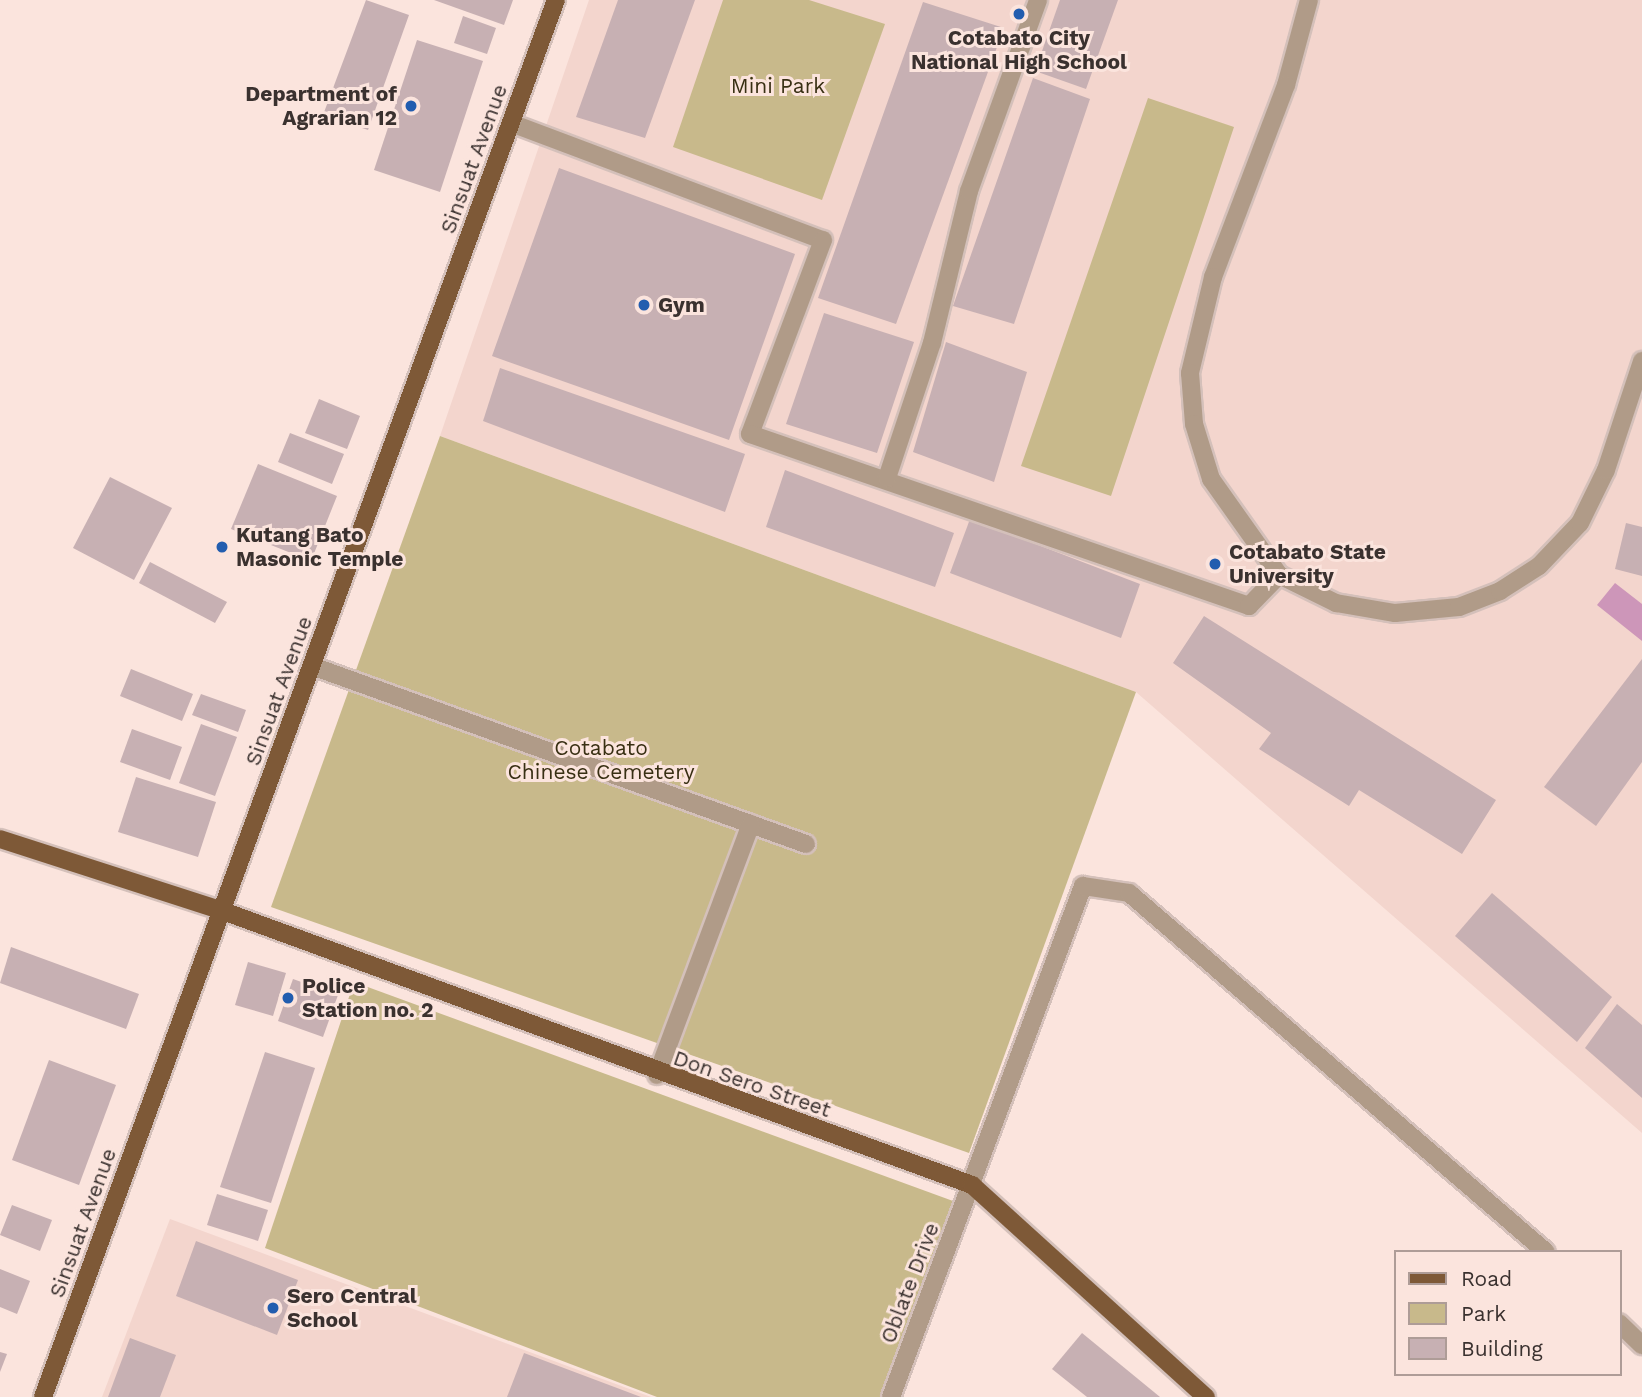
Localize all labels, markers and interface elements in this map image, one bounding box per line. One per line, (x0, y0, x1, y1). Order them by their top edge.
marker: Cotabato City National High School (1011, 6, 1027, 22)
place label: Cotabato City National High School (911, 25, 1127, 75)
park label: Mini Park (731, 73, 825, 99)
place label: Department of Agrarian 12 (245, 81, 397, 131)
street label: Sinsuat Avenue (435, 81, 513, 237)
marker: Department of Agrarian 12 (403, 98, 419, 114)
place label: Gym (658, 292, 705, 318)
marker: Gym (636, 297, 652, 313)
place label: Kutang Bato Masonic Temple (236, 522, 404, 572)
marker: Kutang Bato Masonic Temple (214, 539, 230, 555)
place label: Cotabato State University (1229, 539, 1386, 589)
marker: Cotabato State University (1207, 556, 1223, 572)
street label: Sinsuat Avenue (240, 613, 318, 769)
park label: Cotabato Chinese Cemetery (507, 735, 695, 785)
place label: Police Station no. 2 (302, 973, 433, 1023)
marker: Police Station no. 2 (280, 990, 296, 1006)
street label: Don Sero Street (670, 1045, 834, 1123)
street label: Sinsuat Avenue (44, 1145, 122, 1301)
street label: Oblate Drive (875, 1219, 945, 1347)
legend (1394, 1250, 1621, 1376)
text: Road (1461, 1266, 1512, 1291)
place label: Sero Central School (287, 1283, 417, 1333)
marker: Sero Central School (265, 1300, 281, 1316)
text: Park (1461, 1301, 1506, 1326)
text: Building (1461, 1336, 1543, 1361)

